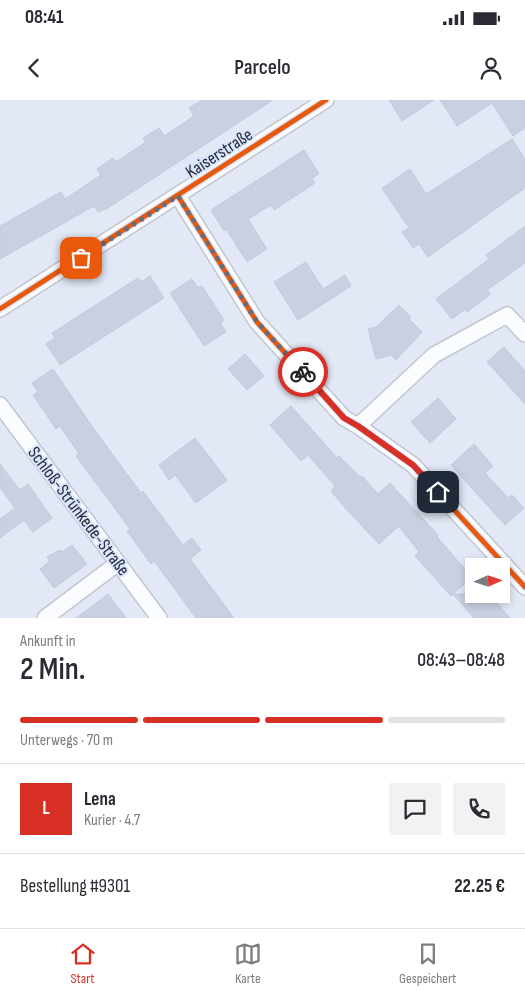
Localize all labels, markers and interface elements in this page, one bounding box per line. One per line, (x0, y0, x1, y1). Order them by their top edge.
text: 08:41 (25, 6, 64, 29)
icon: back (20, 54, 48, 82)
text: Parcelo (234, 54, 291, 81)
icon: person (477, 54, 505, 82)
street label: Kaiserstraße (182, 124, 257, 183)
pin (60, 237, 102, 279)
icon: bag (67, 244, 95, 272)
courier (278, 347, 328, 397)
icon: bike (289, 358, 317, 386)
street label: Schloß-Strünkede-Straße (23, 443, 134, 580)
pin (417, 471, 459, 513)
icon: home (424, 478, 452, 506)
north arrow (465, 558, 510, 602)
map controls (465, 558, 510, 603)
text: Ankunft in (20, 632, 76, 651)
text: 08:43–08:48 (417, 649, 505, 672)
text: 2 Min. (20, 650, 85, 689)
text: Unterwegs · 70 m (20, 731, 113, 750)
button: chat (389, 783, 441, 835)
button: phone (453, 783, 505, 835)
text: Lena (84, 788, 116, 811)
text: L (42, 797, 50, 820)
text: Kurier · 4.7 (84, 811, 140, 830)
text: Bestellung #9301 (20, 875, 130, 898)
text: 22.25 € (454, 875, 505, 898)
tab: Start (69, 940, 97, 987)
tab: Karte (234, 940, 262, 987)
tab: Gespeichert (399, 940, 456, 987)

